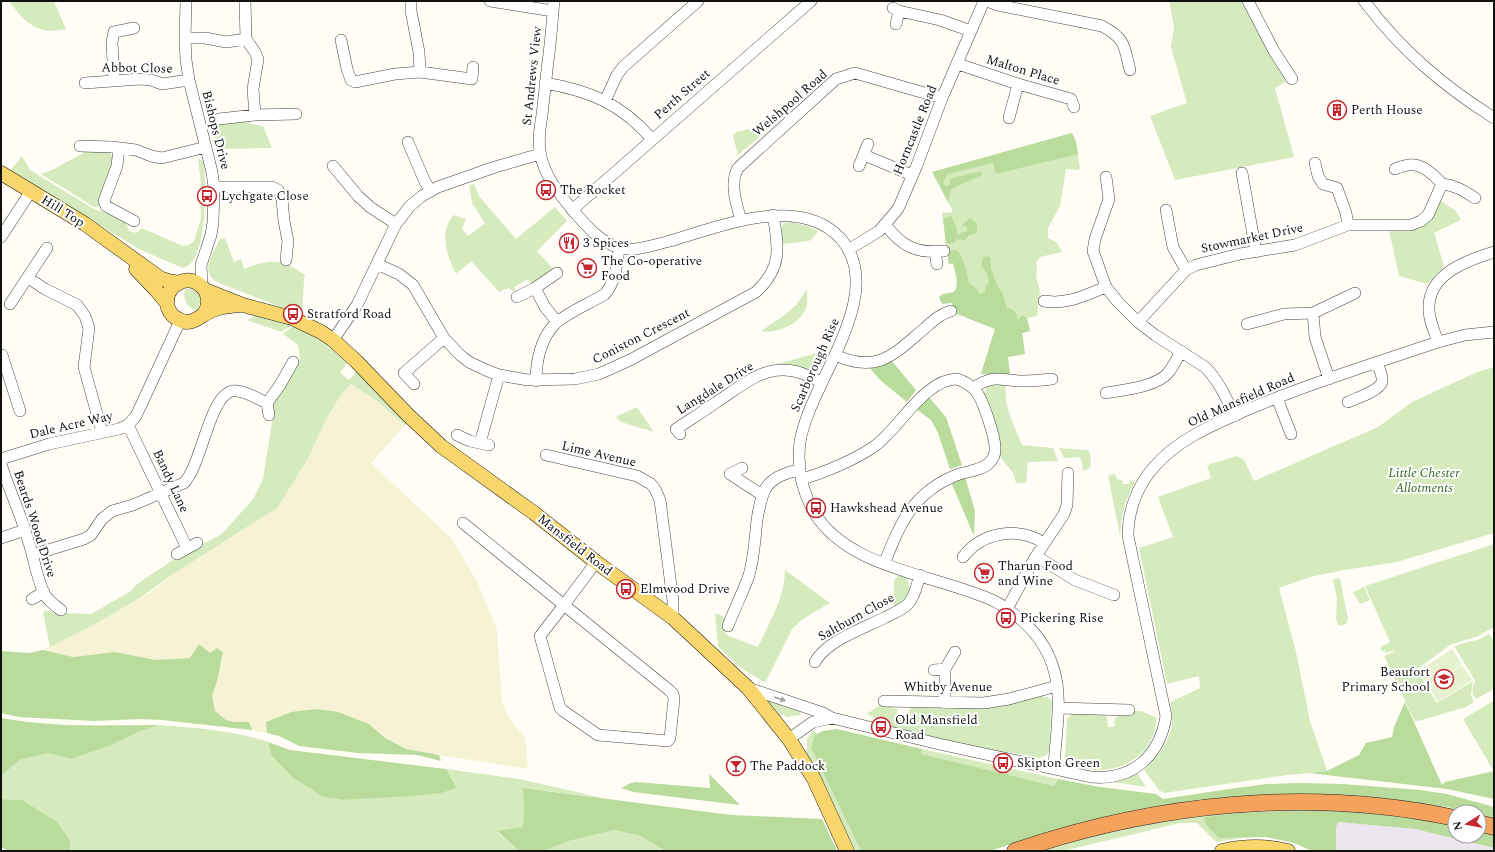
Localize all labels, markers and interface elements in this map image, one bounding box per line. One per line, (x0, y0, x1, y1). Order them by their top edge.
street label: St Andrews View (517, 24, 547, 126)
street label: Malton Place (984, 49, 1062, 91)
street label: Abbot Close (101, 57, 173, 79)
street label: Perth Street (649, 64, 715, 124)
street label: Welshpool Road (748, 65, 832, 141)
street label: Horncastle Road (888, 82, 942, 178)
street label: Bishops Drive (197, 88, 235, 172)
building icon: Perth House (1326, 99, 1348, 121)
place label: Perth House (1351, 100, 1423, 120)
bus stop icon: The Rocket (535, 179, 557, 201)
place label: The Rocket (560, 180, 626, 200)
bus stop icon: Lychgate Close (196, 185, 218, 207)
place label: Lychgate Close (221, 186, 309, 206)
street label: Hill Top (37, 190, 89, 232)
street label: Stowmarket Drive (1199, 217, 1305, 259)
restaurant icon: 3 Spices (558, 232, 580, 254)
place label: 3 Spices (583, 233, 629, 253)
place label: The Co-operative Food (601, 251, 702, 286)
supermarket icon: The Co-operative Food (576, 257, 598, 279)
bus stop icon: Stratford Road (282, 303, 304, 325)
street label: Coniston Crescent (589, 303, 694, 369)
place label: Stratford Road (307, 304, 391, 324)
street label: Scarborough Rise (785, 315, 845, 415)
street label: Langdale Drive (672, 356, 758, 420)
street label: Old Mansfield Road (1184, 367, 1298, 433)
street label: Dale Acre Way (27, 406, 115, 444)
street label: Lime Avenue (560, 436, 638, 472)
street label: Bandy Lane (148, 446, 194, 516)
park label: Little Chester Allotments (1388, 463, 1460, 498)
street label: Beards Wood Drive (8, 468, 62, 580)
bus stop icon: Hawkshead Avenue (805, 497, 827, 519)
place label: Hawkshead Avenue (830, 498, 943, 518)
street label: Mansfield Road (533, 509, 617, 581)
place label: Tharun Food and Wine (998, 556, 1073, 591)
supermarket icon: Tharun Food and Wine (973, 562, 995, 584)
bus stop icon: Elmwood Drive (615, 578, 637, 600)
place label: Elmwood Drive (640, 579, 730, 599)
street label: Saltburn Close (814, 588, 898, 646)
bus stop icon: Pickering Rise (995, 607, 1017, 629)
place label: Pickering Rise (1020, 608, 1104, 628)
place label: Beaufort Primary School (1342, 662, 1430, 697)
school or university icon: Beaufort Primary School (1433, 668, 1455, 690)
street label: Whitby Avenue (904, 677, 992, 697)
one-way arrow (774, 696, 786, 702)
place label: Old Mansfield Road (895, 710, 978, 745)
bus stop icon: Old Mansfield Road (870, 716, 892, 738)
bus stop icon: Skipton Green (992, 752, 1014, 774)
place label: Skipton Green (1017, 753, 1101, 773)
bar icon: The Paddock (725, 755, 747, 777)
place label: The Paddock (750, 756, 825, 776)
north arrow (1447, 804, 1487, 844)
text: N (1448, 820, 1467, 832)

